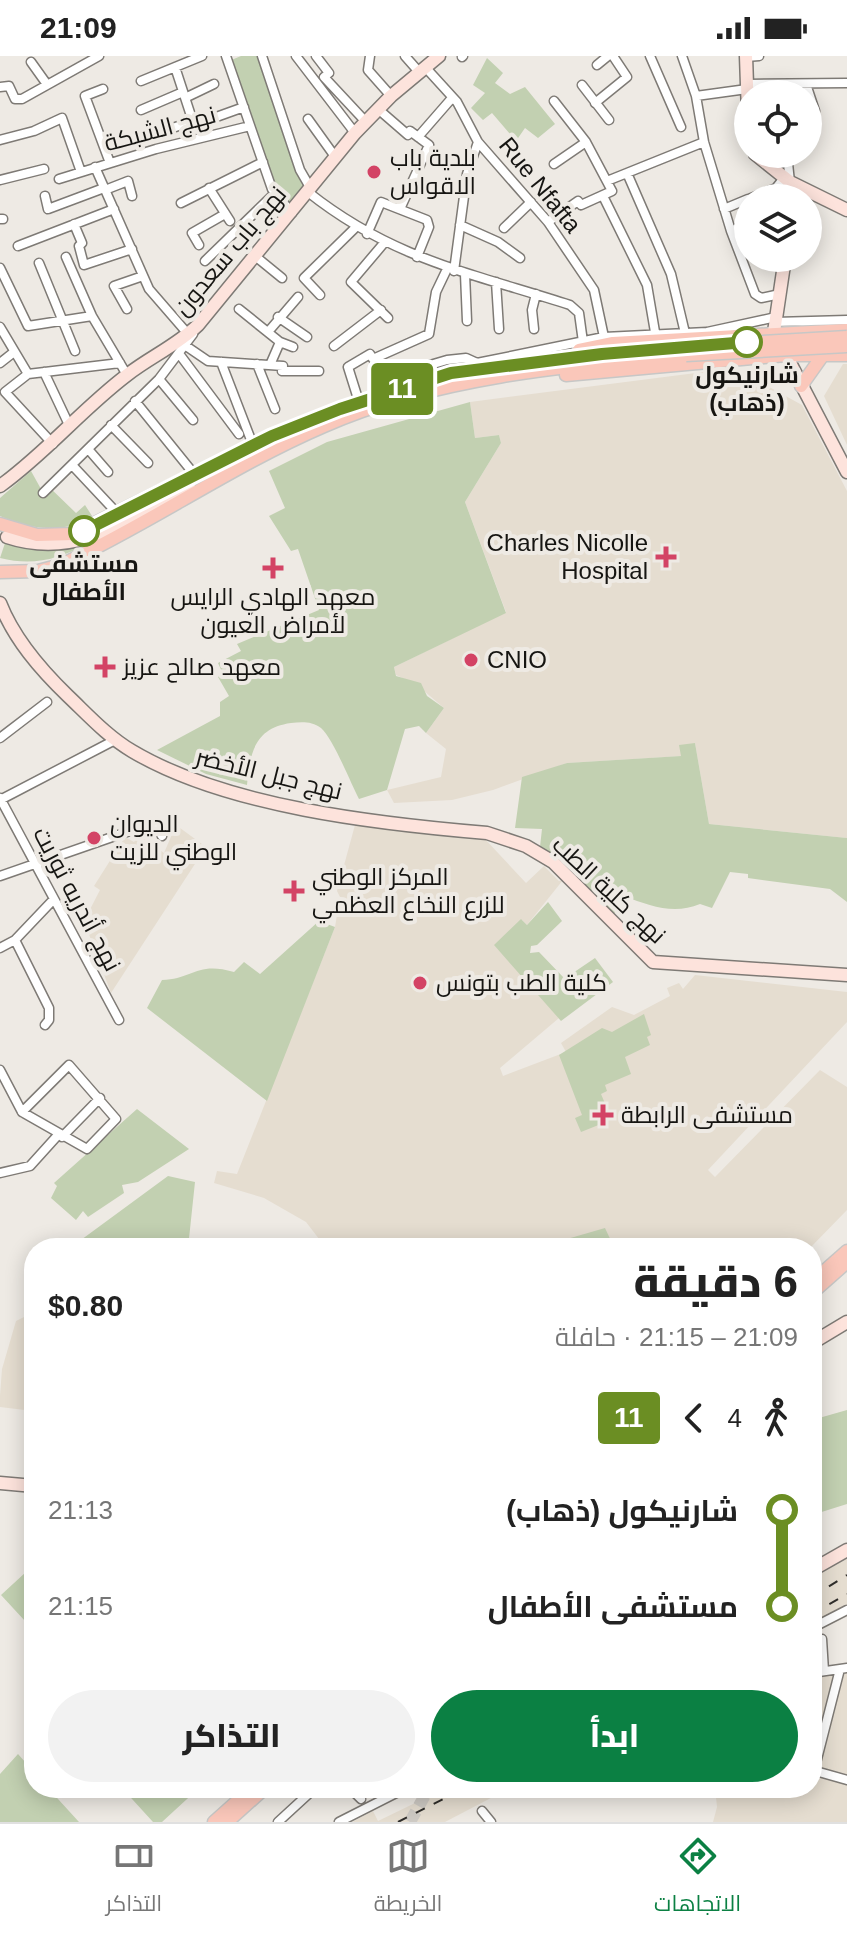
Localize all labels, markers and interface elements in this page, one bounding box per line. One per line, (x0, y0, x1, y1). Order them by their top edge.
text: 21:09 (40, 11, 117, 44)
map controls (734, 80, 822, 272)
button: locate (734, 80, 822, 168)
street label: نهج الشبكة (101, 101, 219, 159)
street label: Rue Nfafta (494, 132, 587, 238)
place label: بلدية باب الاقواس (390, 144, 476, 200)
marker: بلدية باب الاقواس (365, 163, 383, 181)
street label: نهج باب سعدون (168, 181, 294, 323)
button: layers (734, 184, 822, 272)
marker: شارنيكول (ذهاب) (732, 327, 762, 357)
place label: شارنيكول (ذهاب) (695, 361, 799, 416)
line badge: 11 (366, 363, 438, 415)
text: 11 (387, 373, 417, 404)
marker: مستشفى الأطفال (69, 516, 99, 546)
place label: Charles Nicolle Hospital (487, 529, 648, 584)
marker: Charles Nicolle Hospital (655, 546, 677, 568)
place label: مستشفى الأطفال (29, 550, 139, 606)
marker: معهد الهادي الرايس لأمراض العيون (262, 557, 284, 579)
place label: معهد الهادي الرايس لأمراض العيون (171, 583, 375, 639)
place label: CNIO (487, 646, 547, 673)
marker: CNIO (462, 651, 480, 669)
place label: معهد صالح عزيز (121, 653, 281, 683)
marker: معهد صالح عزيز (94, 656, 116, 678)
street label: نهج جبل الأخضر (190, 742, 345, 808)
place label: الديوان الوطني للزيت (110, 810, 237, 871)
street label: نهج أندريه ثوريت (25, 821, 129, 977)
marker: الديوان الوطني للزيت (85, 829, 103, 847)
street label: نهج كلية الطب (545, 830, 671, 951)
place label: المركز الوطني للزرع النخاع العظمي (312, 863, 505, 924)
marker: المركز الوطني للزرع النخاع العظمي (283, 880, 305, 902)
place label: كلية الطب بتونس (436, 969, 607, 997)
marker: كلية الطب بتونس (411, 974, 429, 992)
place label: مستشفى الرابطة (621, 1101, 793, 1129)
marker: مستشفى الرابطة (592, 1104, 614, 1126)
text: 6 دقيقة (634, 1257, 798, 1306)
text: $0.80 (48, 1289, 123, 1322)
text: 21:09 – 21:15 · حافلة (555, 1322, 798, 1352)
icon: back (672, 1396, 716, 1440)
icon: walk (754, 1396, 798, 1440)
text: 11 (614, 1402, 644, 1433)
text: 4 (728, 1403, 742, 1433)
text: شارنيكول (ذهاب) (506, 1494, 738, 1527)
text: 21:13 (48, 1495, 113, 1525)
text: مستشفى الأطفال (488, 1590, 738, 1623)
text: 21:15 (48, 1591, 113, 1621)
button: التذاكر (48, 1690, 415, 1782)
button: ابدأ (431, 1690, 798, 1782)
tab: التذاكر (106, 1834, 162, 1924)
tab: الخريطة (374, 1834, 443, 1924)
tab: الاتجاهات (654, 1834, 741, 1924)

